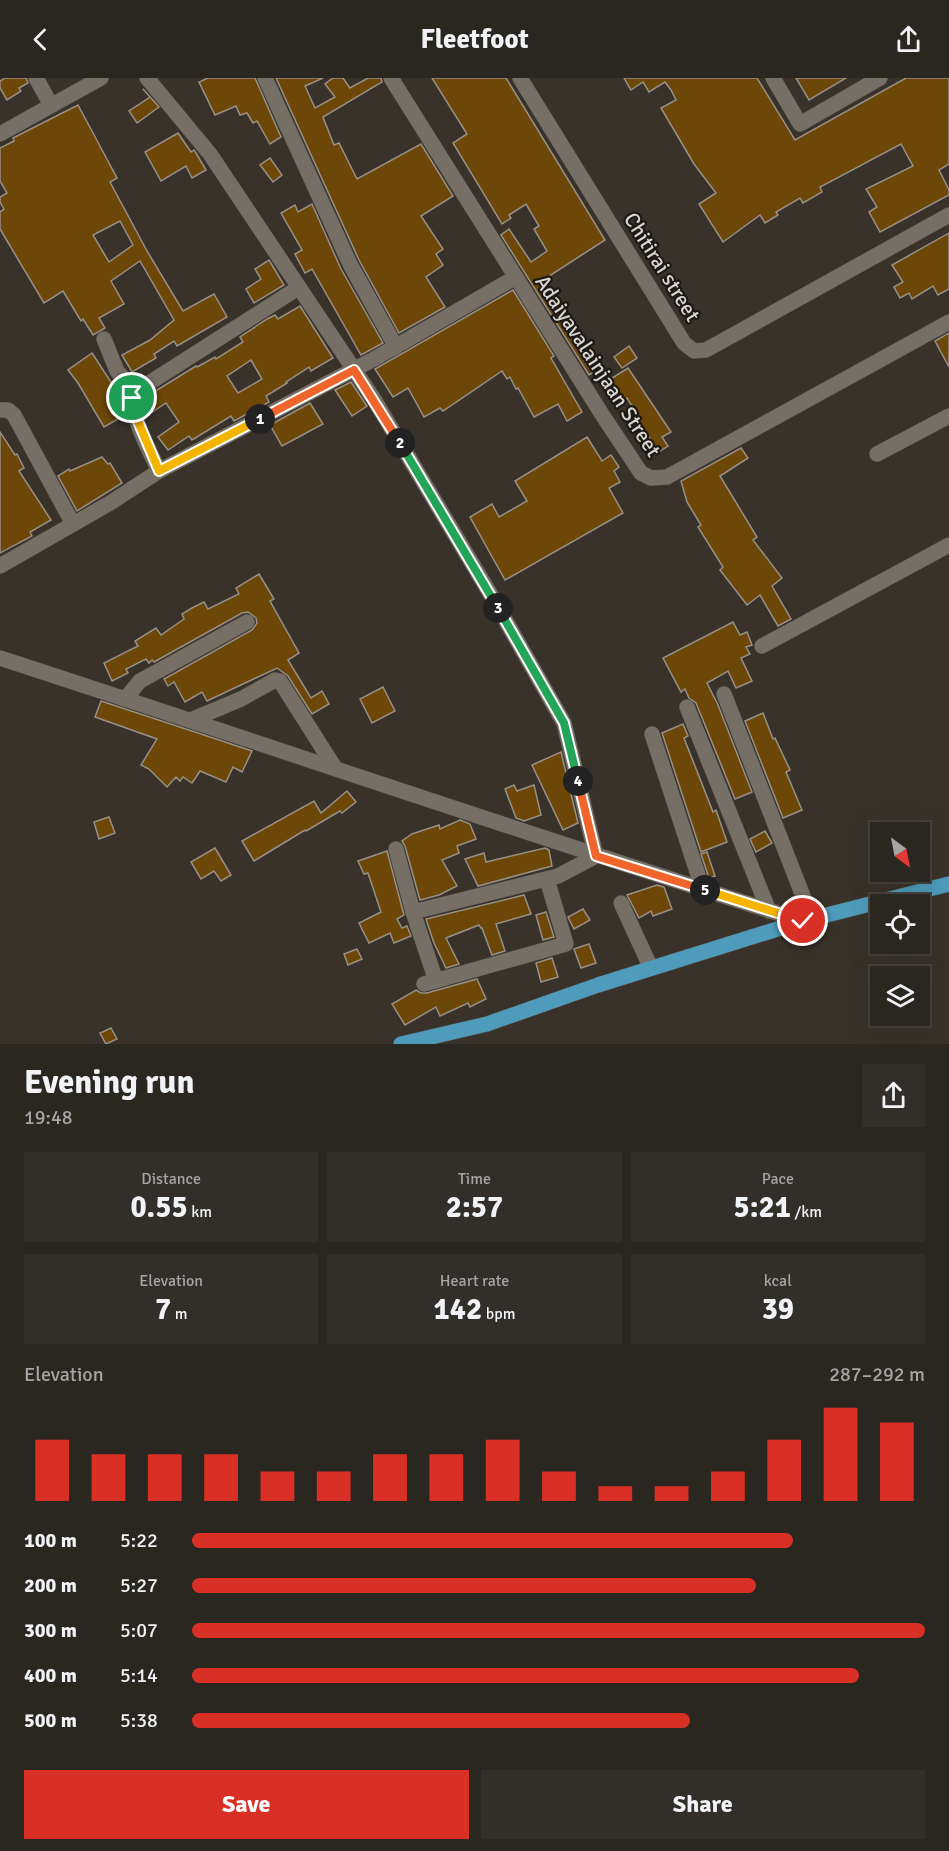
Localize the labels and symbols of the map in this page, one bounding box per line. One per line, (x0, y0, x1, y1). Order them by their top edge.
street label: Chitirai street (618, 208, 706, 326)
street label: Adaiyavalainjaan Street (529, 270, 667, 462)
pin (106, 372, 157, 423)
pin: 1 (245, 404, 275, 434)
pin: 2 (385, 428, 415, 458)
pin: 3 (483, 593, 513, 623)
pin: 4 (563, 766, 593, 796)
north arrow (870, 822, 930, 882)
pin: 5 (690, 875, 720, 905)
pin (777, 895, 828, 946)

